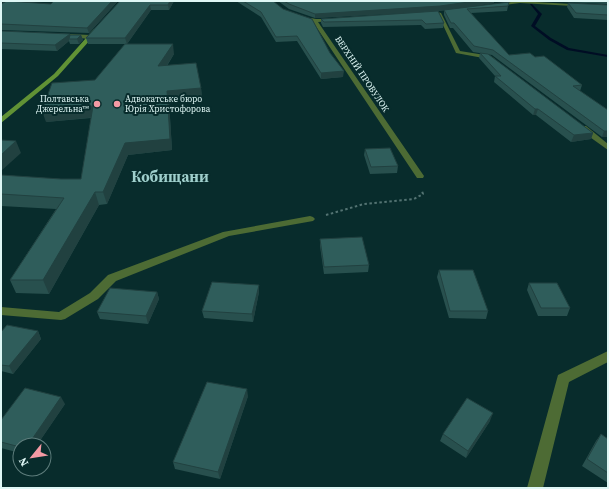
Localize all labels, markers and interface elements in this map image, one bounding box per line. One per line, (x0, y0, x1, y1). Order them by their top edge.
street label: ВЕРХНІЙ ПРОВУЛОК (332, 34, 392, 114)
place label: Полтавська Джерельна™ (36, 93, 89, 115)
place label: Адвокатське бюро Юрія Христофорова (125, 93, 211, 115)
marker: Полтавська Джерельна™ (92, 99, 102, 109)
marker: Адвокатське бюро Юрія Христофорова (112, 99, 122, 109)
district label: Кобищани (131, 166, 209, 187)
north arrow (12, 437, 52, 477)
text: N (15, 455, 32, 469)

